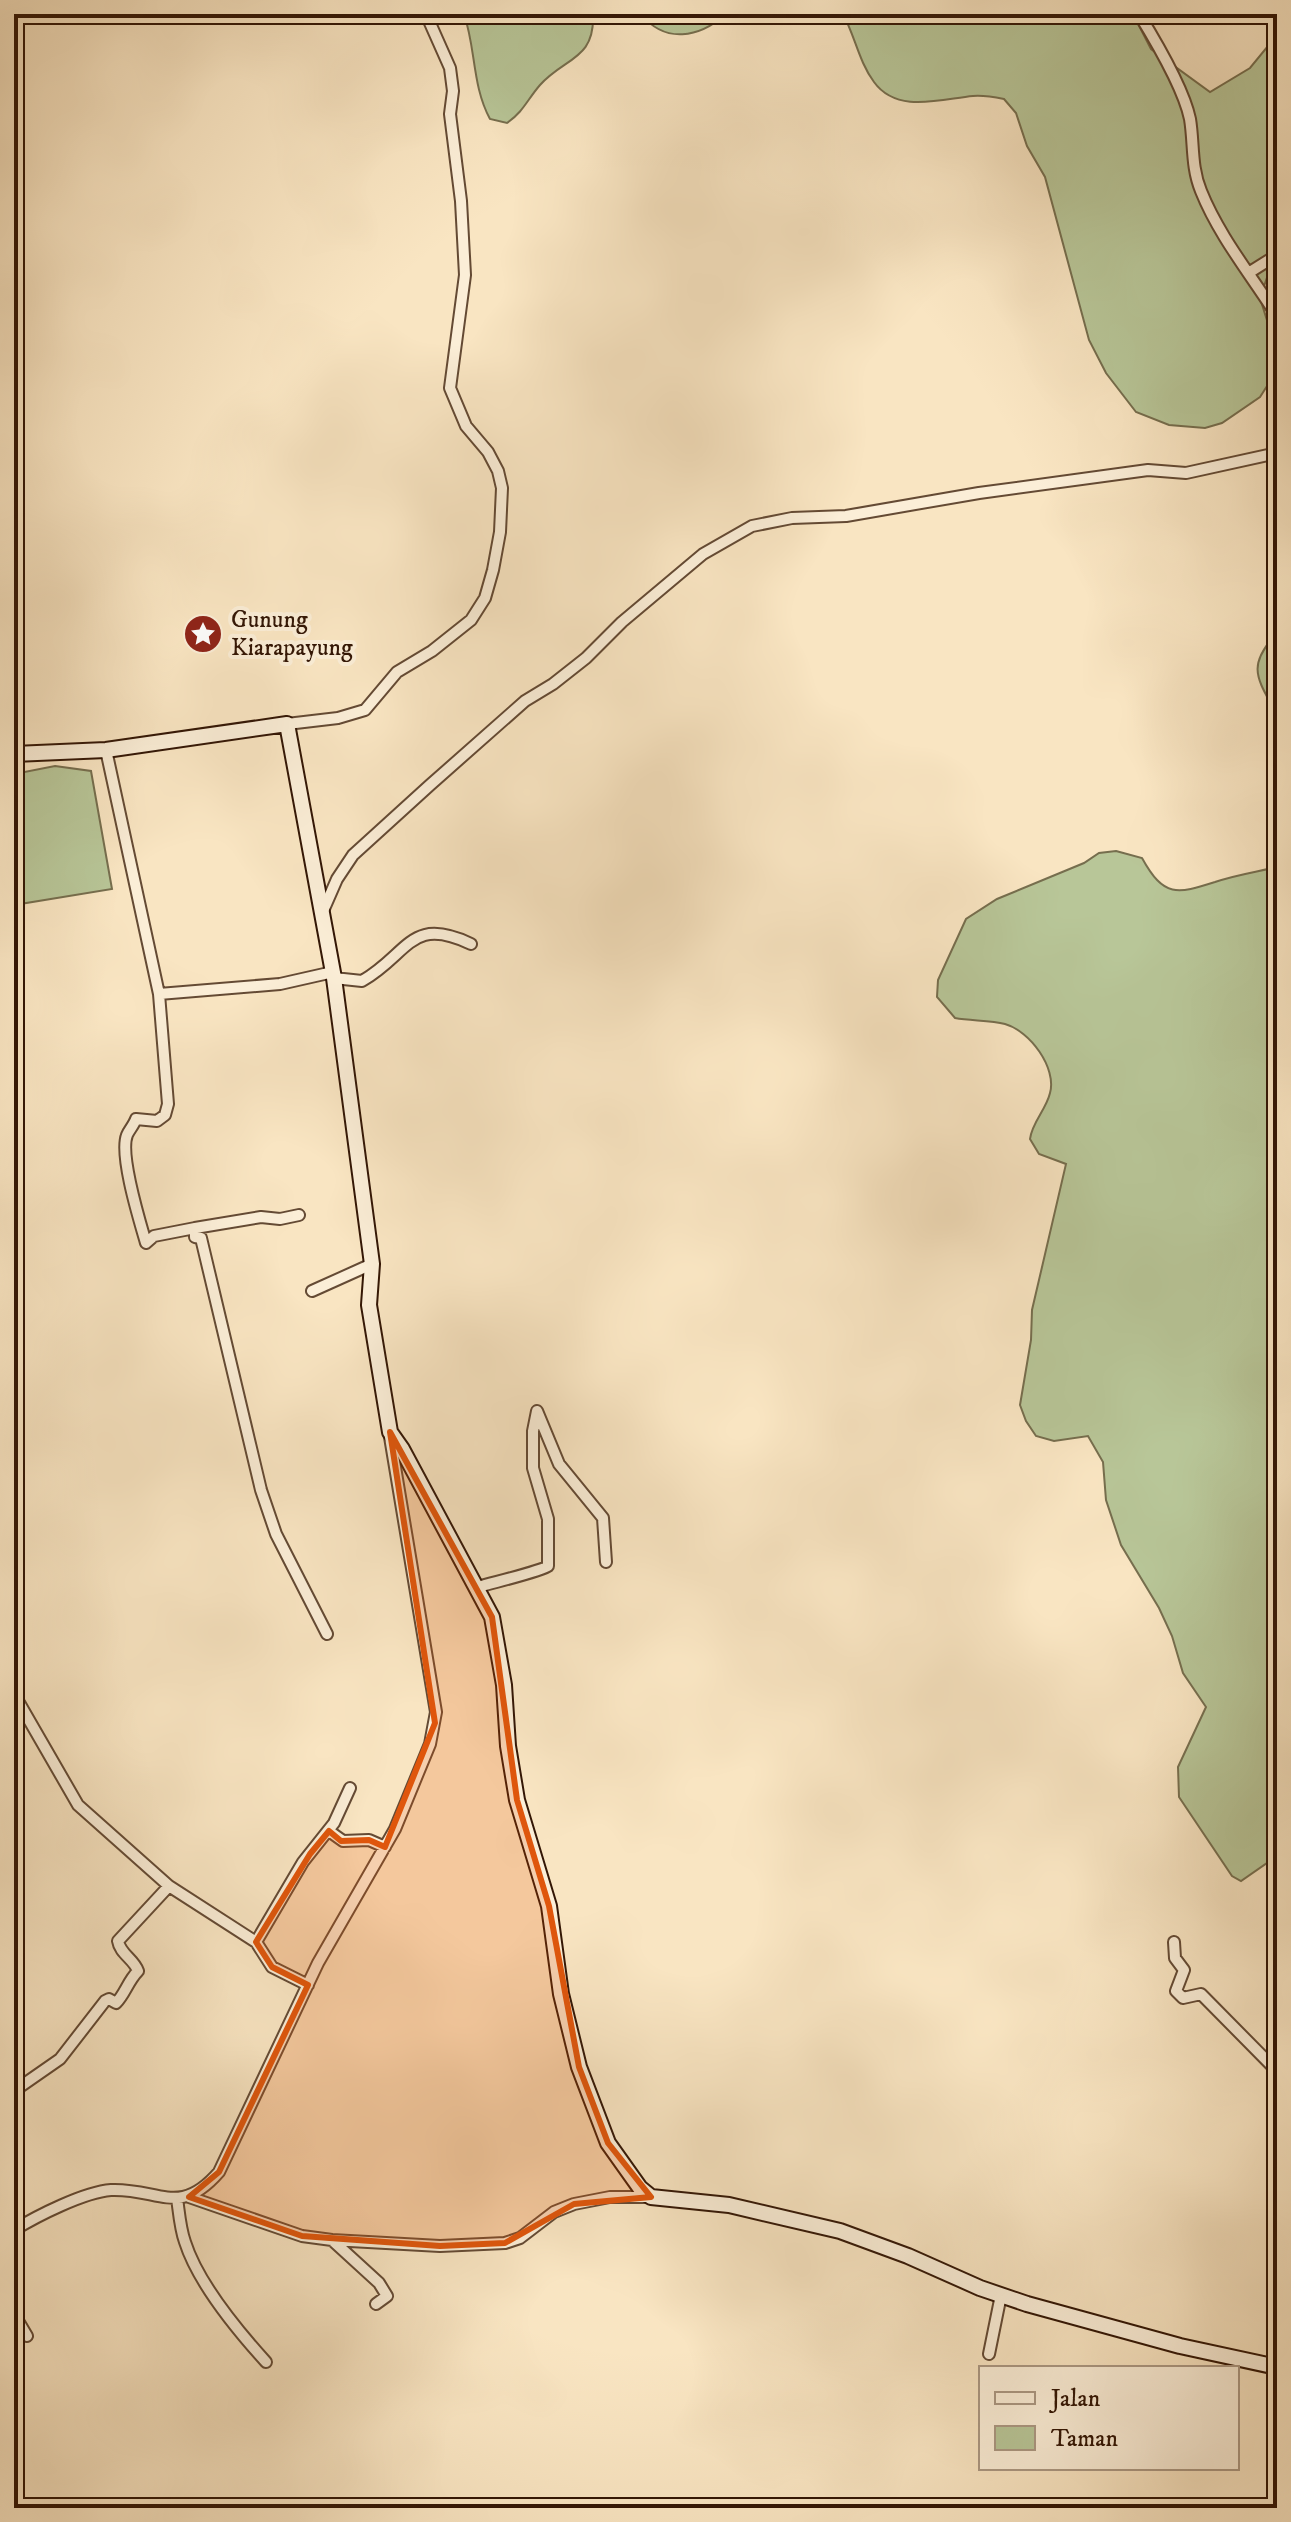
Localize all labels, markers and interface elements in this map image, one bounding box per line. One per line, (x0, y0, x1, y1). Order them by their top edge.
place label: Gunung Kiarapayung (231, 605, 353, 663)
place icon: Gunung Kiarapayung (182, 613, 224, 655)
legend (979, 2366, 1239, 2470)
text: Jalan (1049, 2384, 1101, 2414)
text: Taman (1051, 2424, 1118, 2454)

